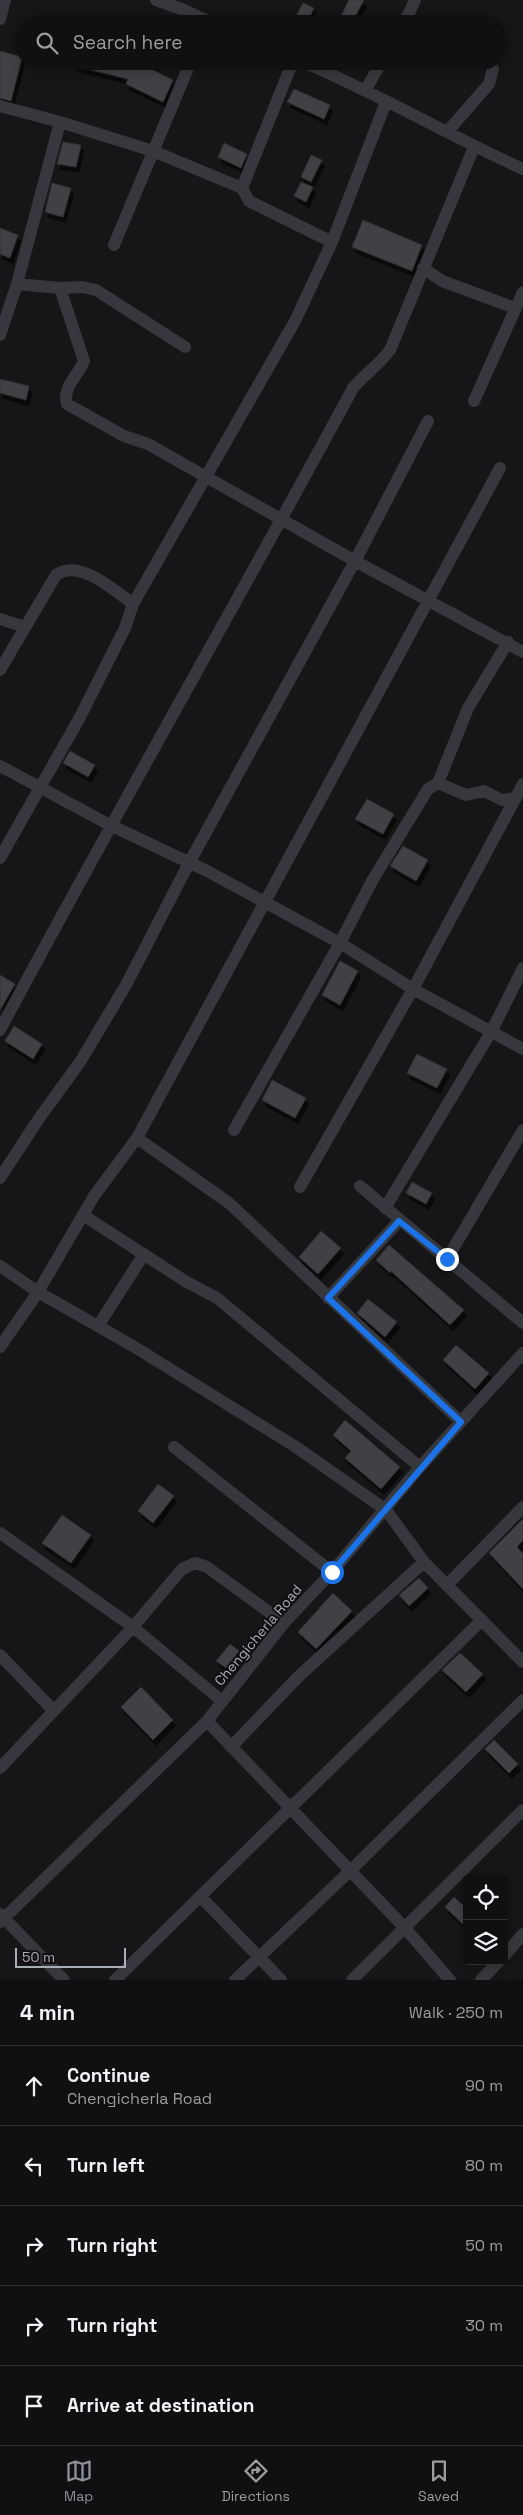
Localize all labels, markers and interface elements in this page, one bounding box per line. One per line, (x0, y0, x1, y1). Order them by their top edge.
search box (15, 15, 508, 70)
icon: search (33, 29, 61, 57)
text: Search here (73, 30, 183, 55)
route end (436, 1248, 459, 1271)
route start (321, 1561, 344, 1584)
street label: Chengicherla Road (210, 1581, 306, 1689)
map controls (463, 1875, 508, 1965)
button: locate (463, 1875, 508, 1920)
button: layers (463, 1920, 508, 1965)
scale bar (15, 1945, 126, 1968)
text: 50 m (22, 1948, 55, 1966)
text: 4 min (20, 1999, 75, 2026)
text: Walk · 250 m (409, 2002, 503, 2023)
text: Continue (67, 2063, 150, 2088)
icon: ahead (20, 2072, 48, 2100)
text: 90 m (465, 2075, 503, 2096)
text: Chengicherla Road (67, 2088, 212, 2109)
icon: left (20, 2152, 48, 2180)
text: Turn left (67, 2153, 145, 2178)
text: 80 m (465, 2155, 503, 2176)
icon: right (20, 2232, 48, 2260)
text: Turn right (67, 2233, 157, 2258)
text: 50 m (465, 2235, 503, 2256)
icon: right (20, 2312, 48, 2340)
text: Turn right (67, 2313, 157, 2338)
text: 30 m (465, 2315, 503, 2336)
icon: arrive (20, 2392, 48, 2420)
text: Arrive at destination (67, 2393, 255, 2418)
tab: Map (64, 2457, 93, 2505)
tab: Directions (221, 2457, 290, 2505)
tab: Saved (418, 2457, 459, 2505)

